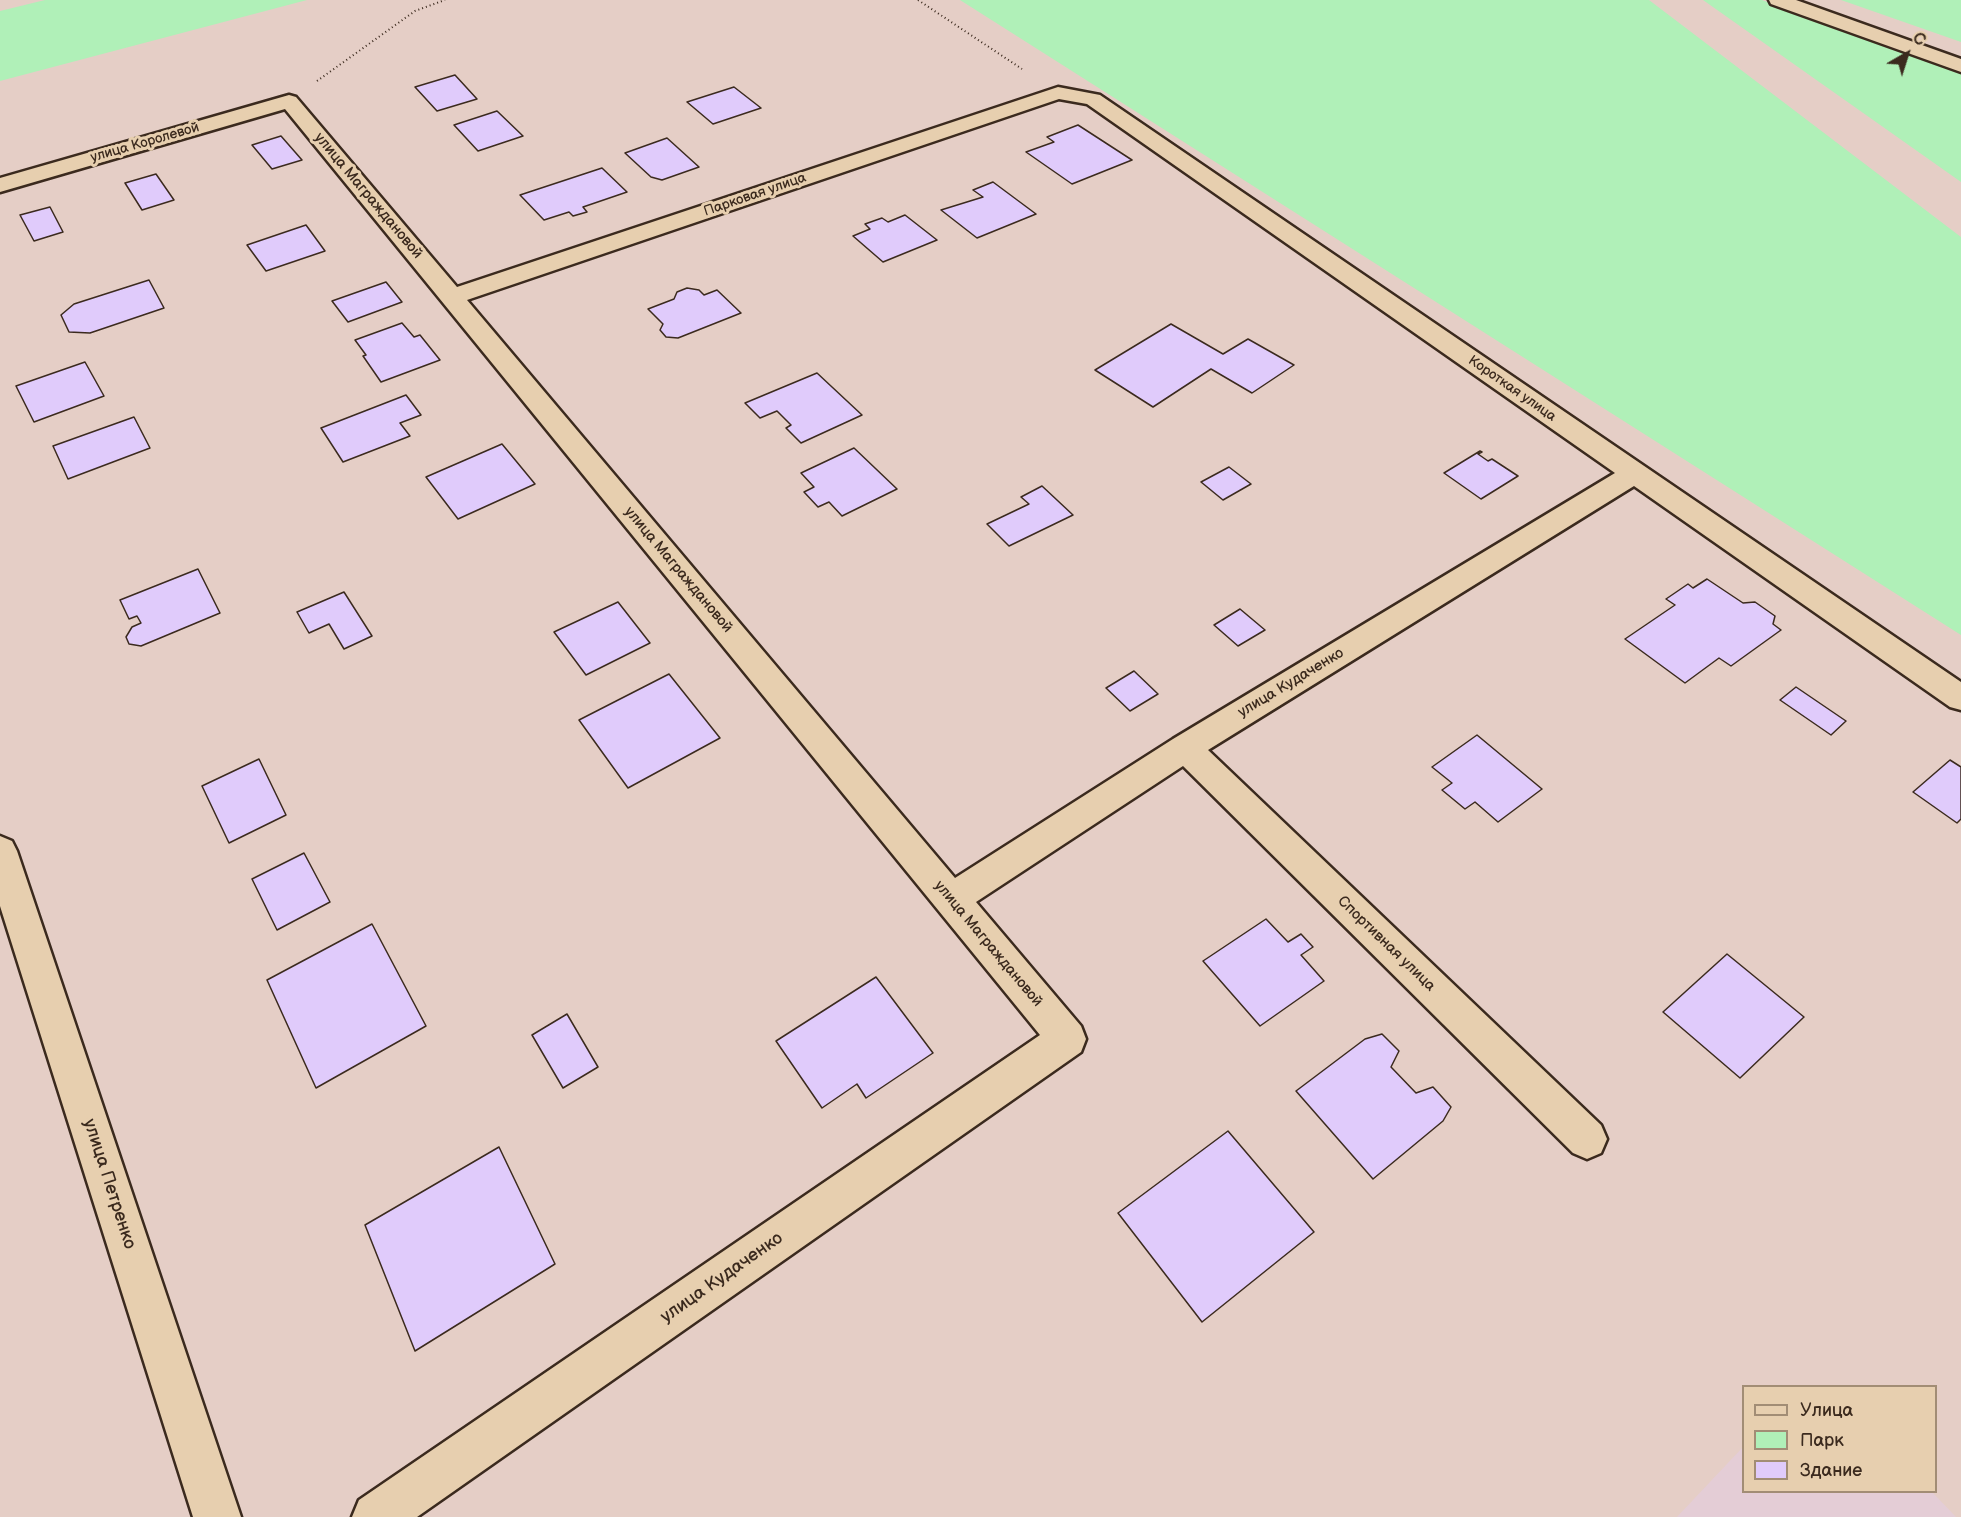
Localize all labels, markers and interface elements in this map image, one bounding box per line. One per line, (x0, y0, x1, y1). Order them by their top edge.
north arrow (1877, 24, 1937, 84)
text: С (1908, 29, 1929, 51)
street label: улица Королевой (89, 119, 201, 167)
street label: улица Маграждановой (310, 129, 426, 263)
street label: Парковая улица (702, 170, 808, 220)
street label: Короткая улица (1465, 352, 1559, 426)
street label: улица Маграждановой (620, 503, 736, 637)
street label: улица Кудаченко (1235, 644, 1347, 722)
street label: улица Маграждановой (930, 877, 1046, 1011)
street label: Спортивная улица (1333, 893, 1439, 995)
street label: улица Петренко (78, 1116, 140, 1252)
street label: улица Кудаченко (657, 1228, 787, 1328)
legend (1742, 1385, 1937, 1493)
text: Улица (1800, 1400, 1853, 1421)
text: Парк (1800, 1430, 1844, 1451)
text: Здание (1800, 1460, 1862, 1481)

